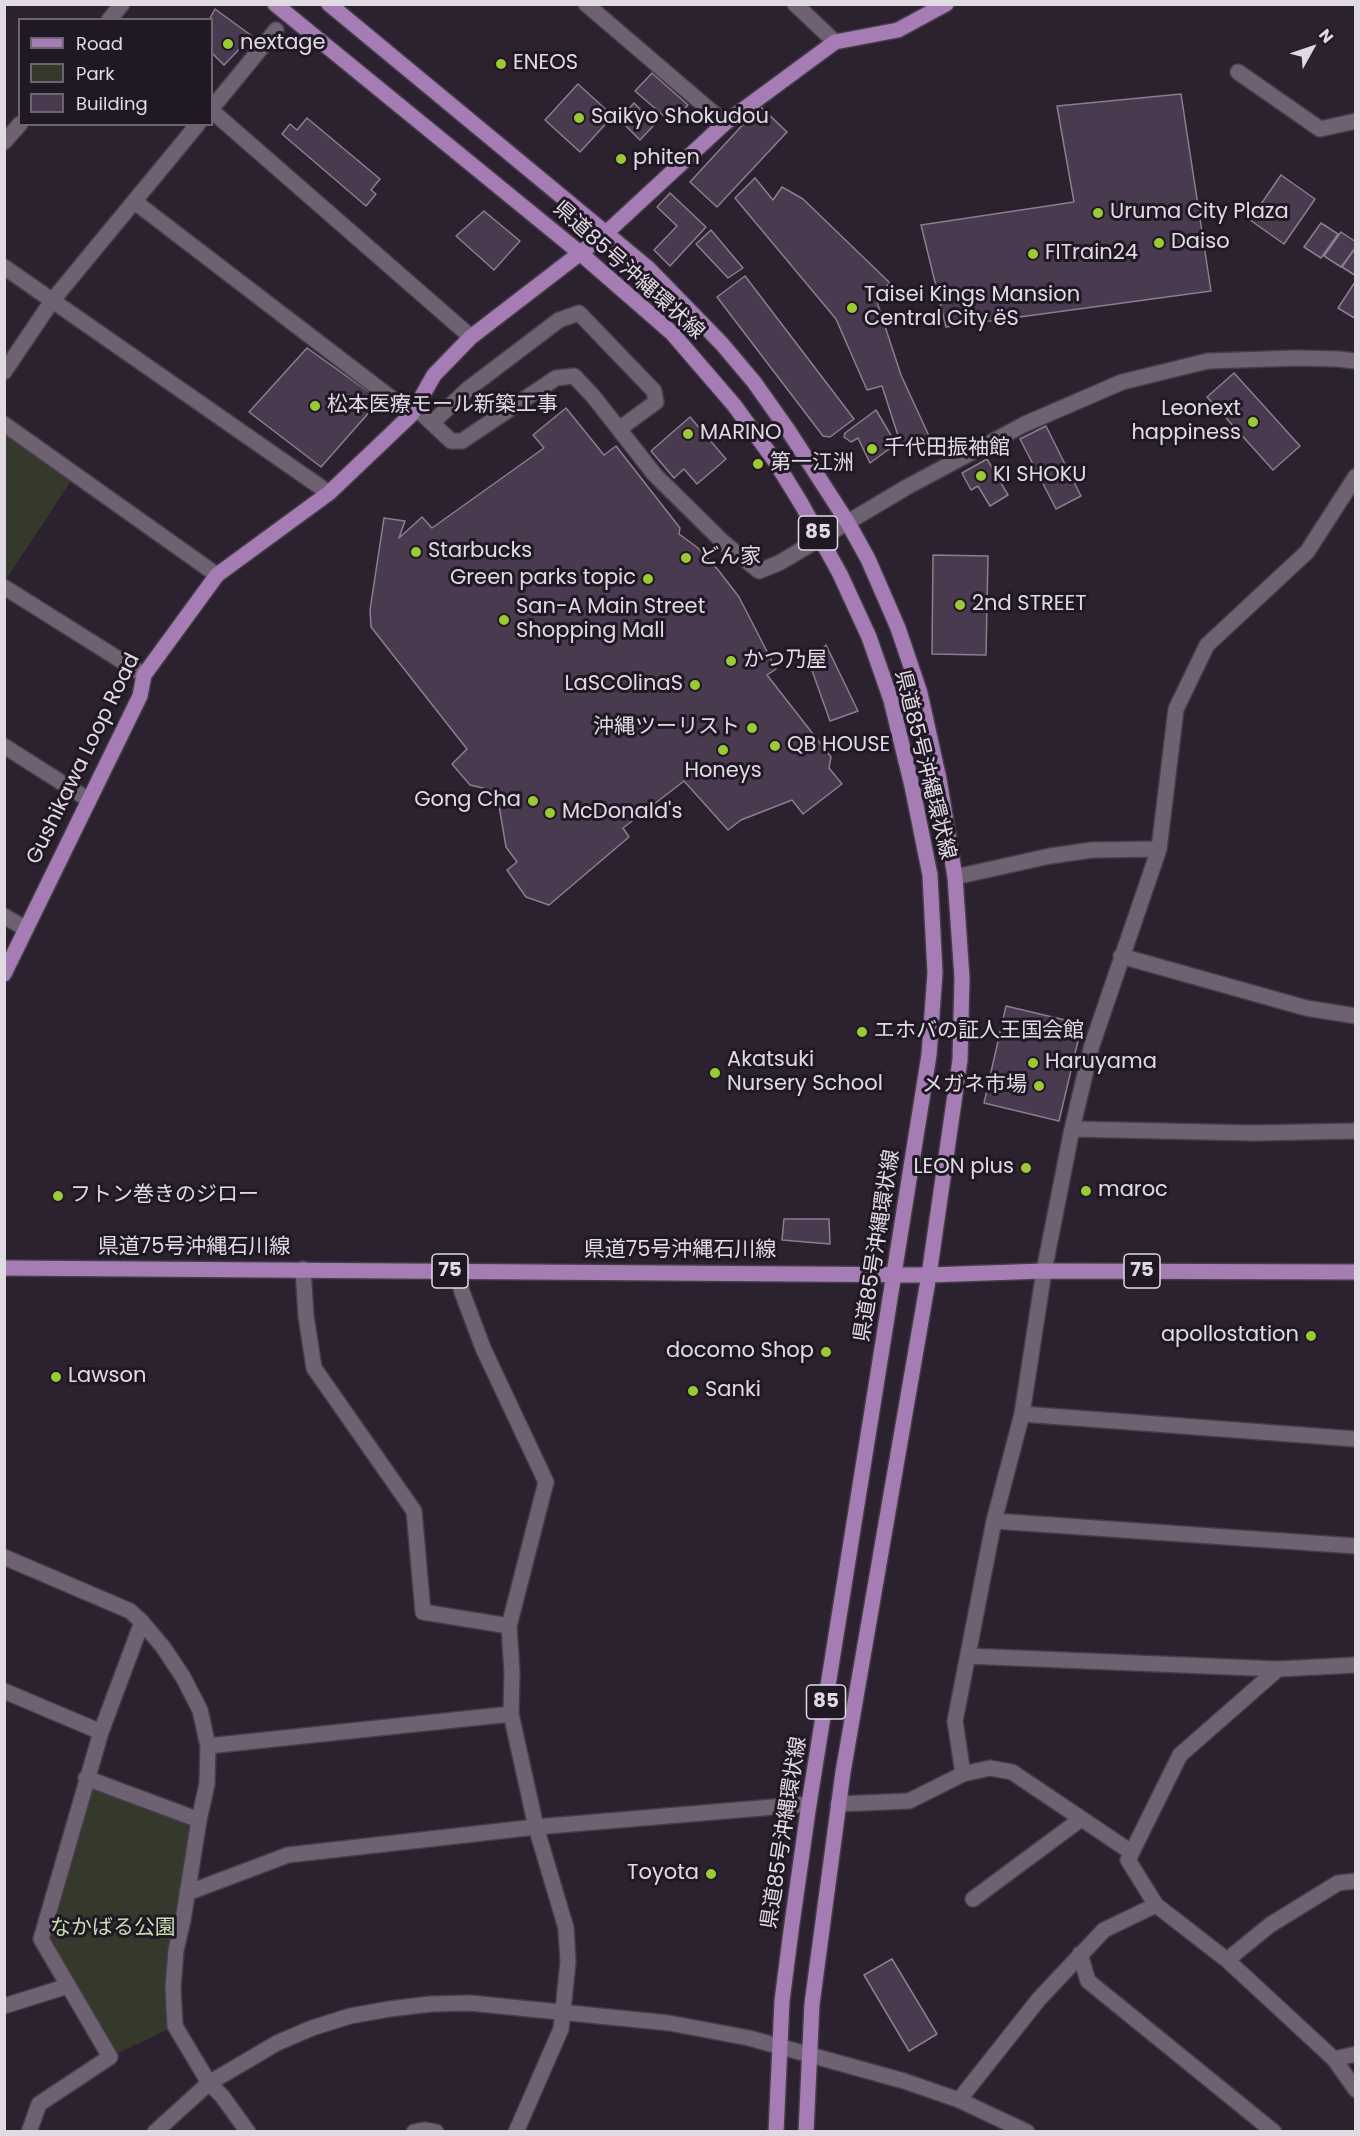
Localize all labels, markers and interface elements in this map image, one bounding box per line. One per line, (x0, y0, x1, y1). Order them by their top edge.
legend (18, 18, 213, 126)
north arrow (1282, 18, 1342, 78)
text: N (1313, 24, 1339, 48)
text: Road (76, 31, 123, 56)
place label: nextage (240, 31, 326, 57)
marker: nextage (221, 37, 235, 51)
place label: ENEOS (513, 51, 578, 77)
marker: ENEOS (494, 57, 508, 71)
text: Park (76, 61, 115, 86)
text: Building (76, 91, 148, 116)
place label: Saikyo Shokudou (591, 105, 769, 131)
marker: Saikyo Shokudou (572, 111, 586, 125)
place label: phiten (633, 146, 700, 172)
marker: phiten (614, 152, 628, 166)
street label: 県道85号沖縄環状線 (547, 197, 709, 345)
place label: Uruma City Plaza (1110, 200, 1289, 226)
marker: Uruma City Plaza (1091, 206, 1105, 220)
place label: Daiso (1171, 230, 1230, 256)
marker: Daiso (1152, 236, 1166, 250)
place label: FITrain24 (1045, 241, 1138, 267)
marker: FITrain24 (1026, 247, 1040, 261)
place label: Taisei Kings Mansion Central City ëS (864, 283, 1080, 333)
marker: Taisei Kings Mansion Central City ëS (845, 301, 859, 315)
place label: 松本医療モール新築工事 (327, 393, 558, 419)
place label: Leonext happiness (1131, 397, 1241, 447)
marker: 松本医療モール新築工事 (308, 399, 322, 413)
marker: Leonext happiness (1246, 415, 1260, 429)
place label: MARINO (700, 421, 781, 447)
marker: MARINO (681, 427, 695, 441)
place label: 千代田振袖館 (884, 436, 1010, 462)
marker: 千代田振袖館 (865, 442, 879, 456)
place label: 第一江洲 (770, 451, 854, 477)
marker: 第一江洲 (751, 457, 765, 471)
place label: KI SHOKU (993, 463, 1086, 489)
marker: KI SHOKU (974, 469, 988, 483)
road number: 85 (798, 516, 838, 550)
place label: Starbucks (428, 539, 532, 565)
marker: Starbucks (409, 545, 423, 559)
place label: どん家 (698, 545, 761, 571)
marker: どん家 (679, 551, 693, 565)
place label: Green parks topic (450, 566, 636, 592)
marker: Green parks topic (641, 572, 655, 586)
place label: 2nd STREET (972, 592, 1087, 618)
place label: San-A Main Street Shopping Mall (516, 595, 705, 645)
marker: 2nd STREET (953, 598, 967, 612)
marker: San-A Main Street Shopping Mall (497, 613, 511, 627)
place label: かつ乃屋 (743, 648, 827, 674)
street label: Gushikawa Loop Road (22, 649, 146, 869)
marker: かつ乃屋 (724, 654, 738, 668)
street label: 県道85号沖縄環状線 (888, 668, 960, 862)
place label: LaSCOlinaS (564, 672, 683, 698)
marker: LaSCOlinaS (688, 678, 702, 692)
place label: 沖縄ツーリスト (593, 715, 740, 741)
marker: 沖縄ツーリスト (745, 721, 759, 735)
place label: QB HOUSE (787, 733, 890, 759)
marker: QB HOUSE (768, 739, 782, 753)
marker: Honeys (716, 743, 730, 757)
place label: Honeys (684, 759, 762, 785)
place label: Gong Cha (414, 788, 521, 814)
marker: Gong Cha (526, 794, 540, 808)
place label: McDonald's (562, 800, 682, 826)
marker: McDonald's (543, 806, 557, 820)
place label: エホバの証人王国会館 (874, 1019, 1084, 1045)
marker: エホバの証人王国会館 (855, 1025, 869, 1039)
place label: Akatsuki Nursery School (727, 1048, 883, 1098)
place label: Haruyama (1045, 1050, 1157, 1076)
marker: Haruyama (1026, 1056, 1040, 1070)
marker: Akatsuki Nursery School (708, 1066, 722, 1080)
place label: メガネ市場 (922, 1073, 1027, 1099)
marker: メガネ市場 (1032, 1079, 1046, 1093)
street label: 県道85号沖縄環状線 (850, 1148, 906, 1344)
place label: LEON plus (914, 1155, 1014, 1181)
marker: LEON plus (1019, 1161, 1033, 1175)
place label: maroc (1098, 1178, 1168, 1204)
place label: フトン巻きのジロー (70, 1183, 259, 1209)
marker: maroc (1079, 1184, 1093, 1198)
marker: フトン巻きのジロー (51, 1189, 65, 1203)
street label: 県道75号沖縄石川線 (98, 1235, 290, 1261)
street label: 県道75号沖縄石川線 (584, 1238, 776, 1264)
road number: 75 (432, 1254, 468, 1288)
road number: 75 (1124, 1254, 1160, 1288)
place label: apollostation (1161, 1323, 1299, 1349)
marker: apollostation (1304, 1329, 1318, 1343)
place label: docomo Shop (666, 1339, 814, 1365)
marker: docomo Shop (819, 1345, 833, 1359)
place label: Lawson (68, 1364, 146, 1390)
marker: Lawson (49, 1370, 63, 1384)
place label: Sanki (705, 1378, 761, 1404)
marker: Sanki (686, 1384, 700, 1398)
road number: 85 (806, 1685, 846, 1719)
street label: 県道85号沖縄環状線 (757, 1735, 813, 1931)
place label: Toyota (627, 1861, 699, 1887)
marker: Toyota (704, 1867, 718, 1881)
park label: なかばる公園 (50, 1916, 176, 1942)

